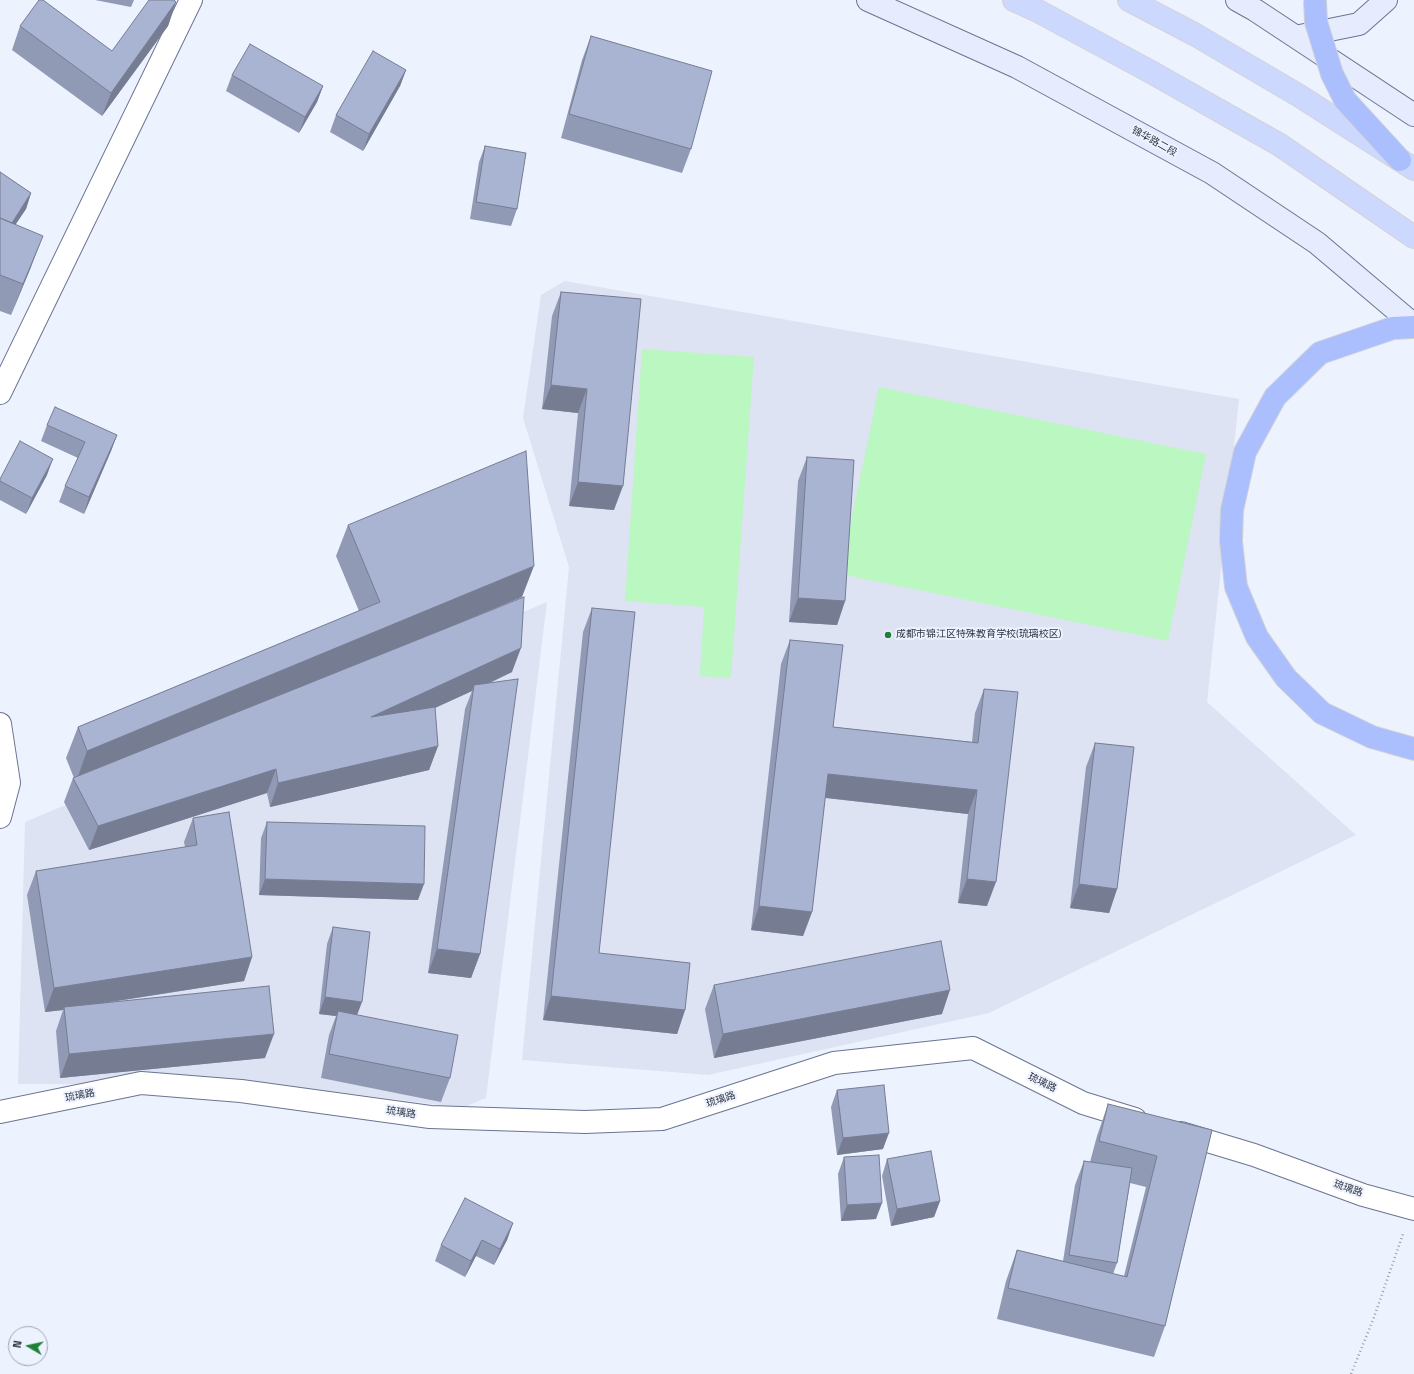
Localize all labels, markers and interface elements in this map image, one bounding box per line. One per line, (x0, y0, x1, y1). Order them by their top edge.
street label: 锦华路二段 (1129, 125, 1179, 159)
place label: 成都市锦江区特殊教育学校(琉璃校区) (896, 629, 1061, 641)
marker: 成都市锦江区特殊教育学校(琉璃校区) (883, 630, 893, 640)
street label: 琉璃路 (1026, 1071, 1058, 1095)
street label: 琉璃路 (64, 1087, 96, 1105)
street label: 琉璃路 (705, 1090, 737, 1110)
street label: 琉璃路 (385, 1105, 417, 1121)
street label: 琉璃路 (1332, 1178, 1364, 1200)
north arrow (8, 1326, 48, 1366)
text: N (9, 1339, 26, 1349)

